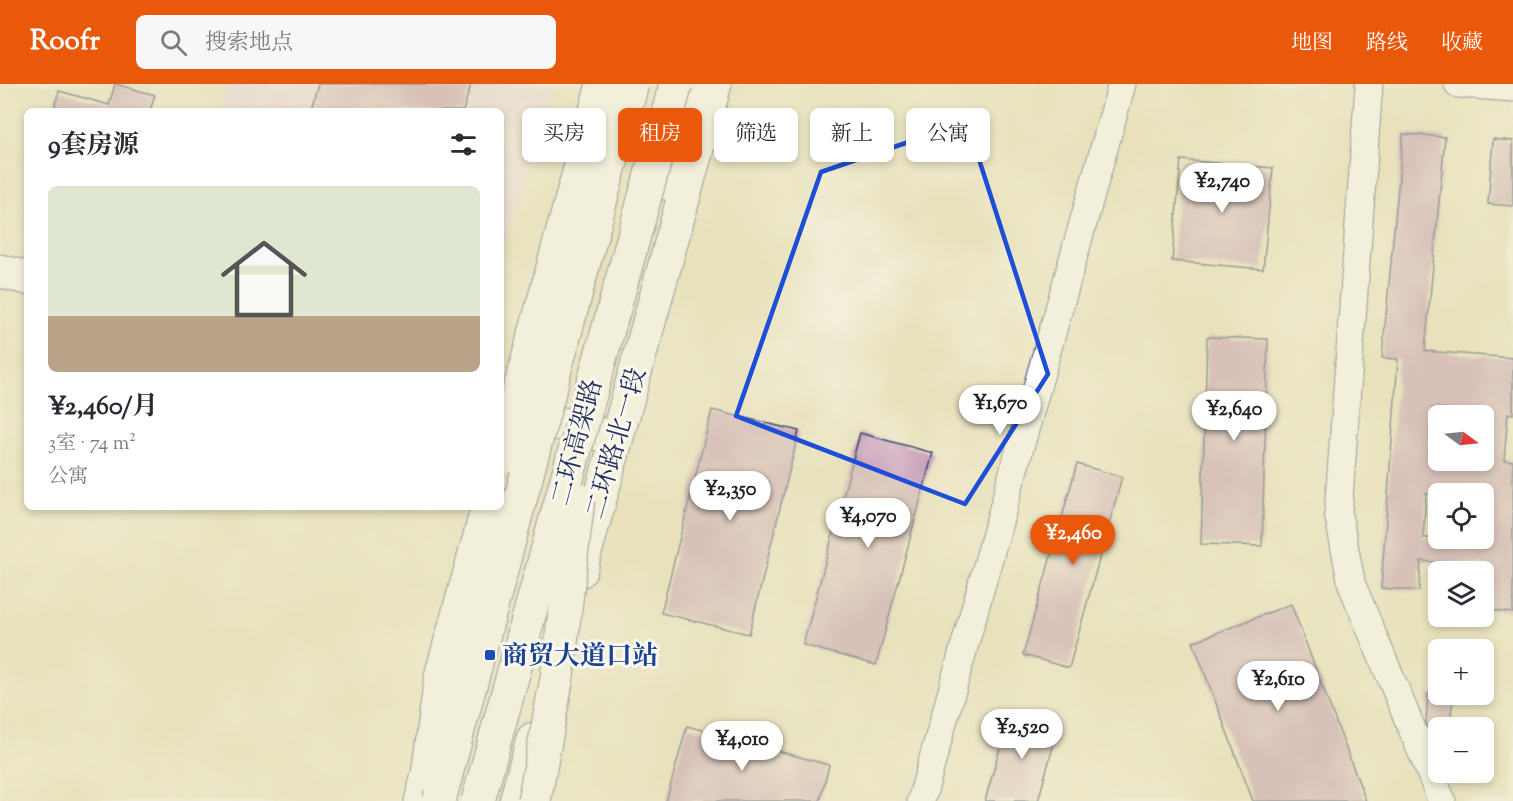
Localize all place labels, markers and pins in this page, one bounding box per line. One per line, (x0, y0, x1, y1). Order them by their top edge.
pin: ¥2,740 (1173, 163, 1271, 214)
pin: ¥1,670 (951, 385, 1049, 436)
pin: ¥2,640 (1185, 391, 1283, 442)
pin: ¥2,350 (681, 471, 779, 522)
pin: ¥4,070 (819, 498, 917, 549)
pin: ¥2,460 (1024, 515, 1122, 566)
place label: 商贸大道口站 (502, 639, 658, 676)
marker: 商贸大道口站 (483, 648, 497, 662)
pin: ¥2,610 (1229, 661, 1327, 712)
pin: ¥2,520 (973, 709, 1071, 760)
pin: ¥4,010 (693, 721, 791, 772)

